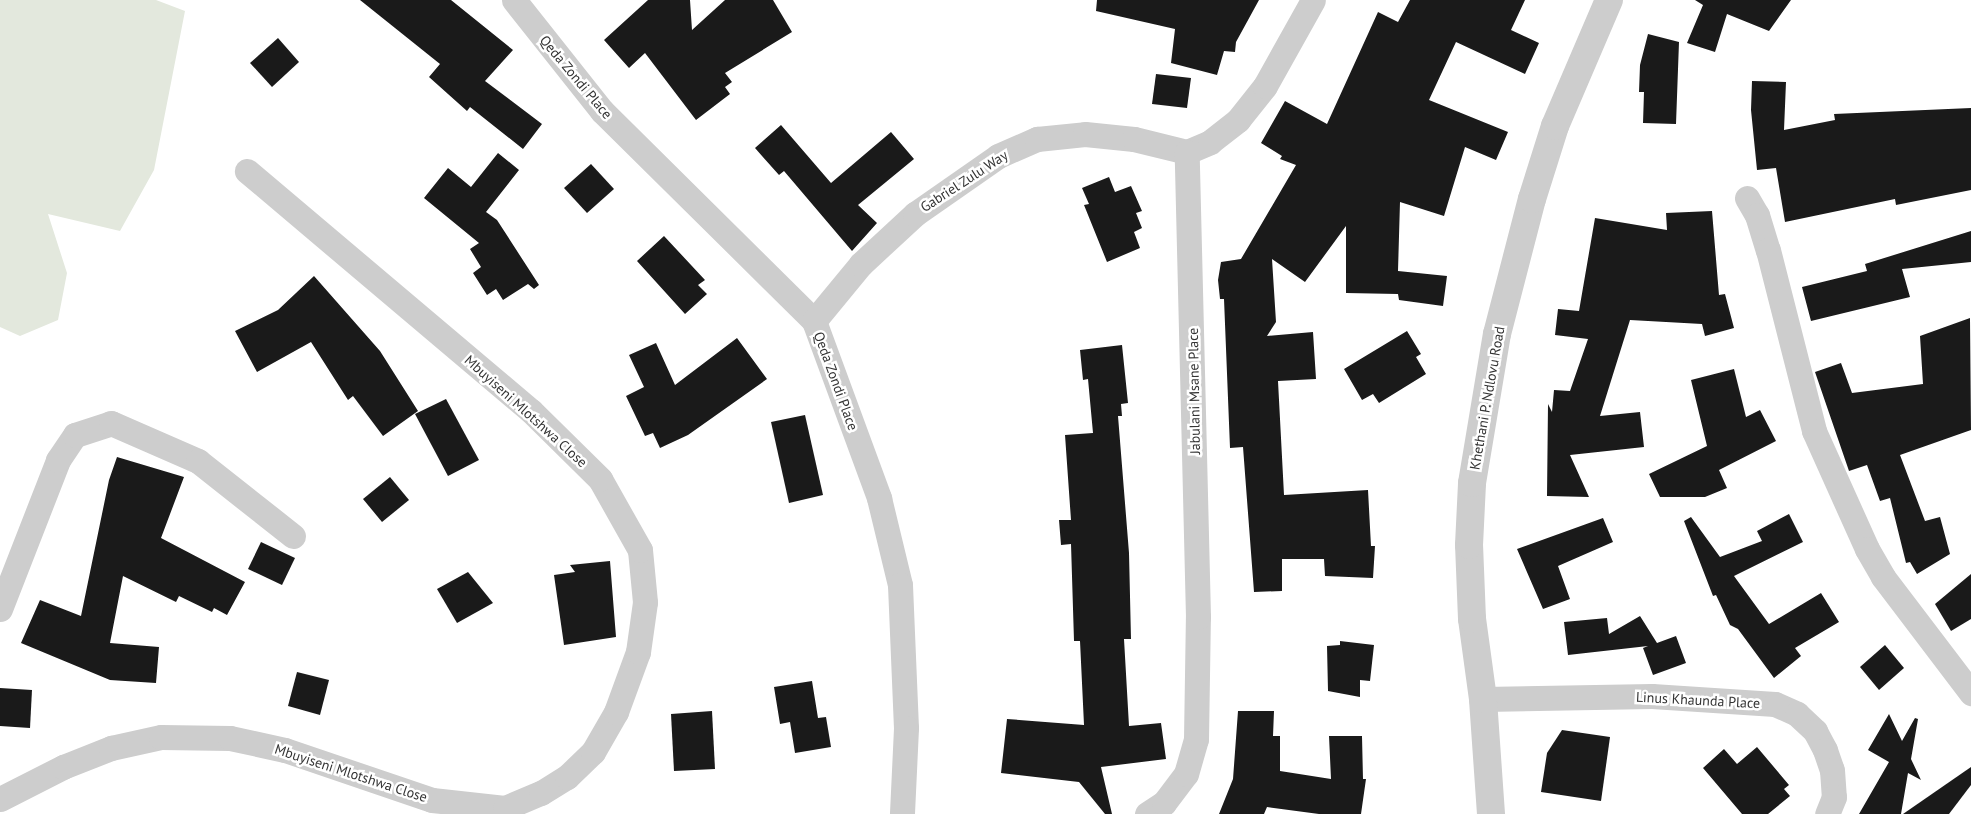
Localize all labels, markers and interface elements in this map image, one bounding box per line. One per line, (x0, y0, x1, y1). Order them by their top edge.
street label: Qeda Zondi Place (536, 32, 616, 122)
street label: Gabriel Zulu Way (917, 146, 1011, 216)
street label: Khethani P. Ndlovu Road (1466, 324, 1508, 472)
street label: Jabulani Msane Place (1184, 328, 1204, 454)
street label: Qeda Zondi Place (810, 329, 862, 433)
street label: Mbuyiseni Mlotshwa Close (461, 352, 591, 470)
street label: Linus Khaunda Place (1635, 688, 1761, 712)
street label: Mbuyiseni Mlotshwa Close (273, 740, 429, 806)

